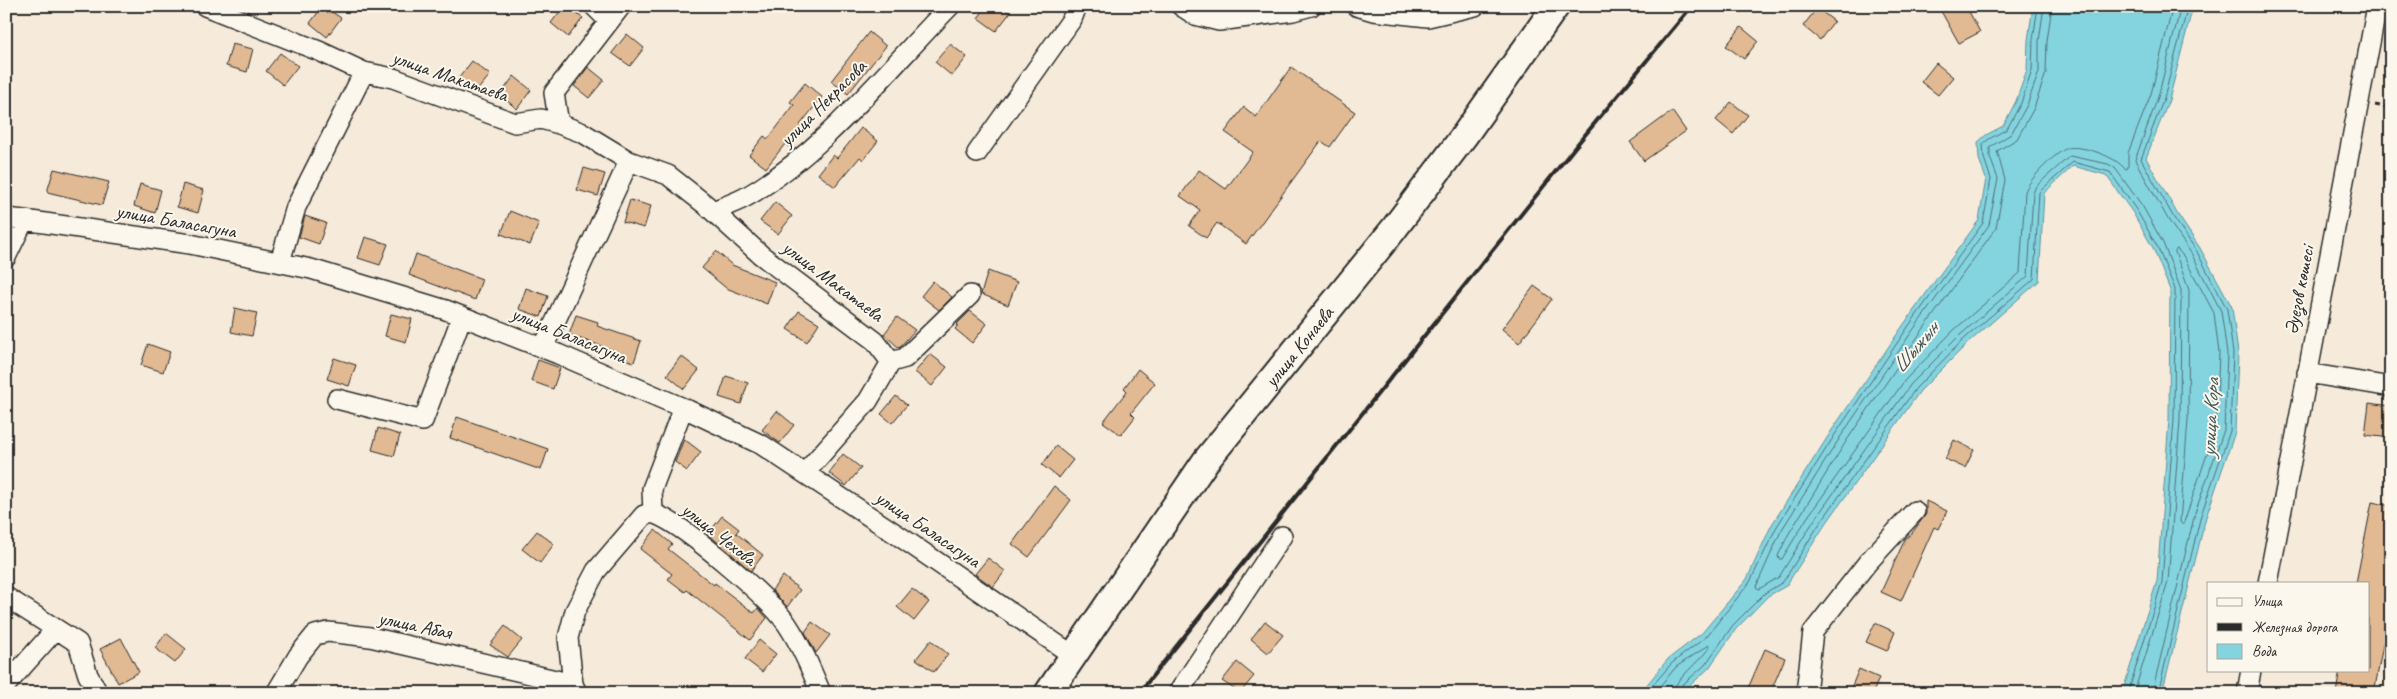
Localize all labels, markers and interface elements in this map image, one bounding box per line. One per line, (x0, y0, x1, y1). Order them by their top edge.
street label: улица Макатаева (388, 44, 513, 108)
street label: улица Некрасова (774, 53, 873, 152)
street label: улица Баласагуна (113, 198, 240, 244)
street label: улица Макатаева (777, 234, 890, 328)
street label: Әуезов көшесі (2278, 241, 2321, 337)
street label: улица Баласагуна (507, 300, 632, 370)
street label: улица Конаева (1258, 300, 1340, 393)
water label: Шыжын (1886, 313, 1946, 378)
water label: улица Кора (2195, 375, 2225, 460)
street label: улица Баласагуна (870, 484, 987, 574)
street label: улица Чехова (676, 496, 763, 572)
legend (2207, 582, 2370, 672)
text: Улица (2252, 592, 2283, 611)
street label: улица Абая (375, 605, 456, 645)
text: Железная дорога (2252, 618, 2339, 637)
text: Вода (2252, 642, 2277, 661)

